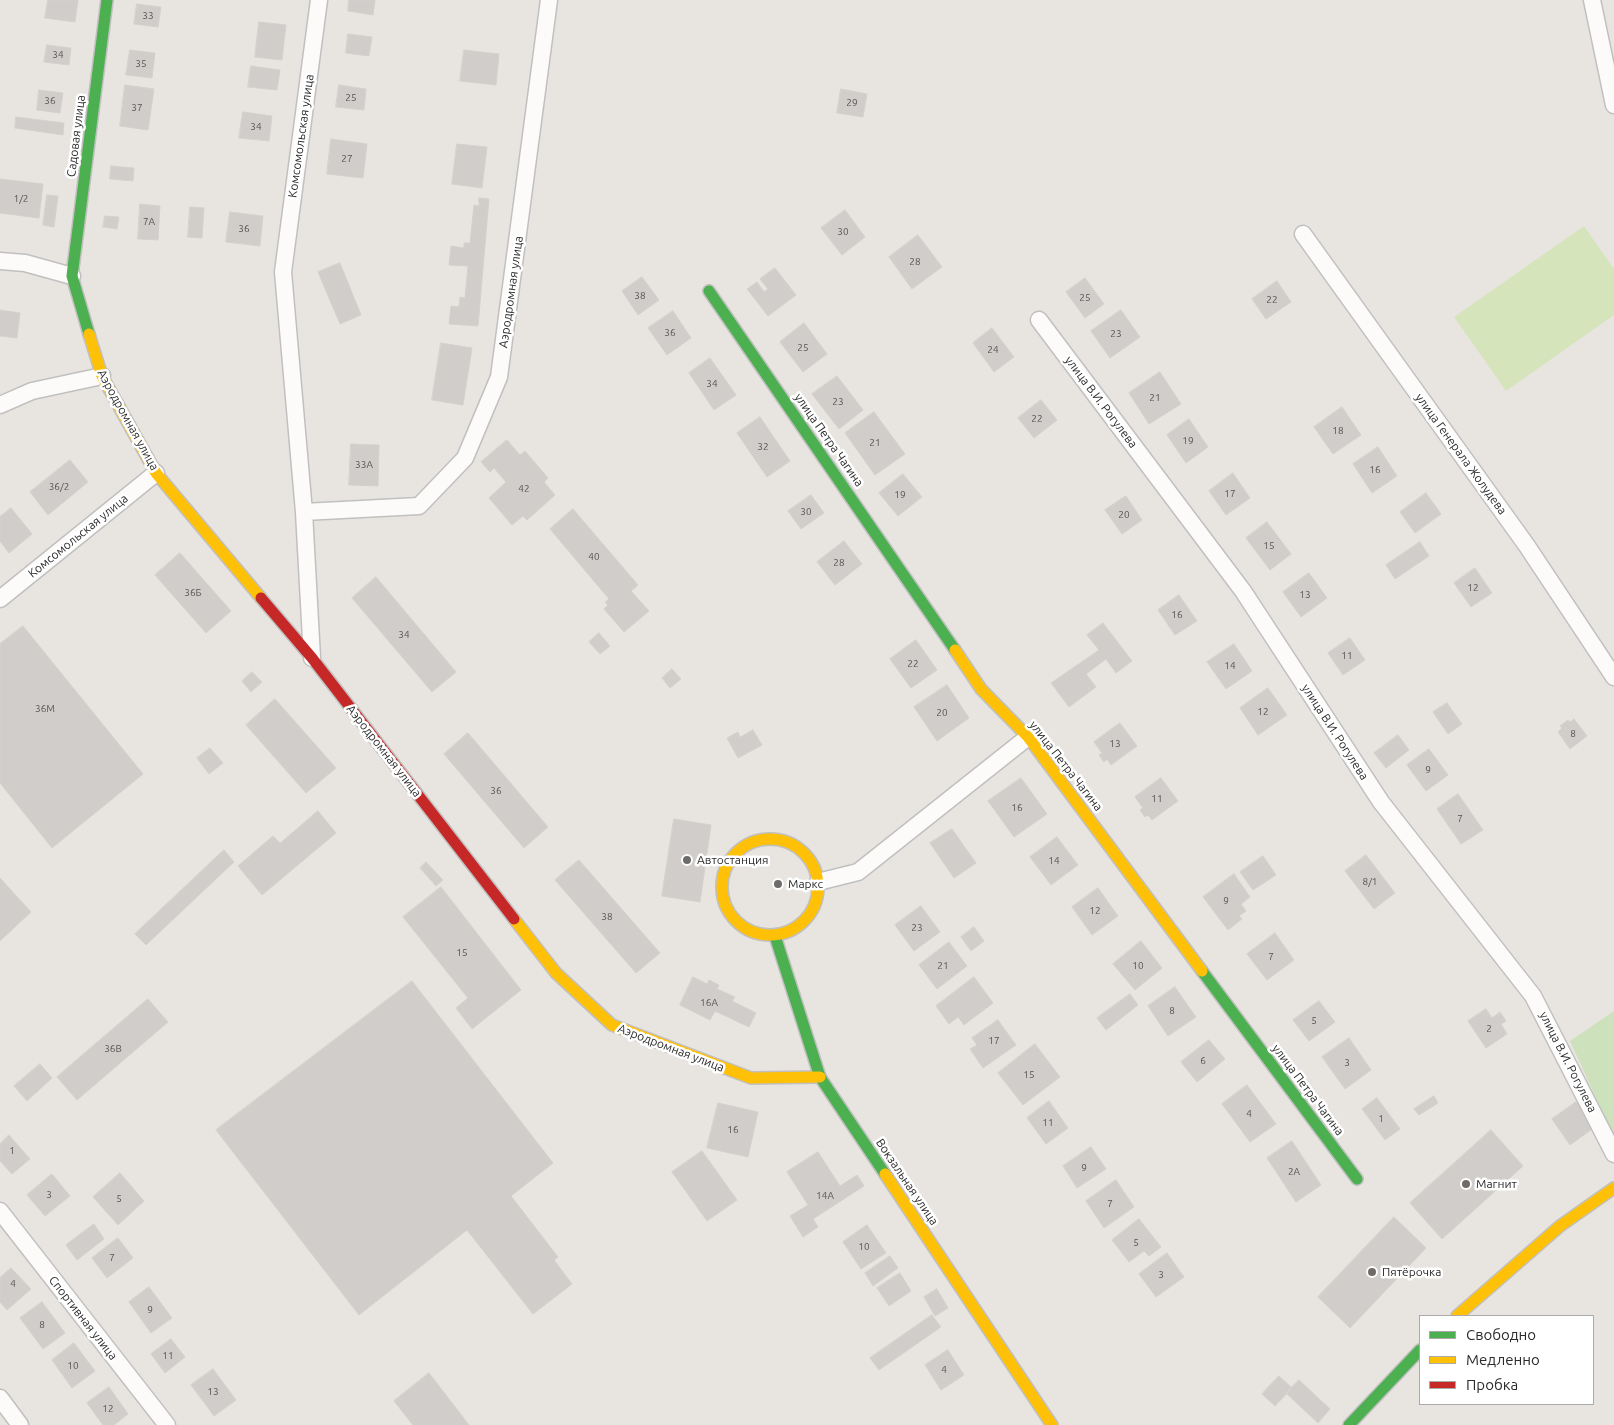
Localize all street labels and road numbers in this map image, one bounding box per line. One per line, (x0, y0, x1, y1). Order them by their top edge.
street label: Комсомольская улица (285, 73, 317, 199)
street label: Садовая улица (64, 94, 88, 178)
street label: Аэродромная улица (496, 235, 526, 349)
street label: улица В.И. Рогулева (1062, 353, 1140, 451)
street label: Аэродромная улица (94, 367, 162, 473)
street label: улица Петра Чагина (791, 391, 867, 489)
street label: улица Генерала Жолудева (1412, 391, 1510, 517)
street label: Комсомольская улица (25, 491, 131, 581)
street label: улица В.И. Рогулева (1299, 681, 1371, 783)
street label: Аэродромная улица (344, 702, 424, 800)
street label: улица Петра Чагина (1026, 718, 1106, 814)
street label: улица В.И. Рогулева (1536, 1009, 1600, 1115)
street label: Аэродромная улица (616, 1021, 726, 1075)
street label: улица Петра Чагина (1269, 1042, 1347, 1138)
street label: Вокзальная улица (873, 1136, 941, 1228)
street label: Спортивная улица (46, 1273, 120, 1363)

